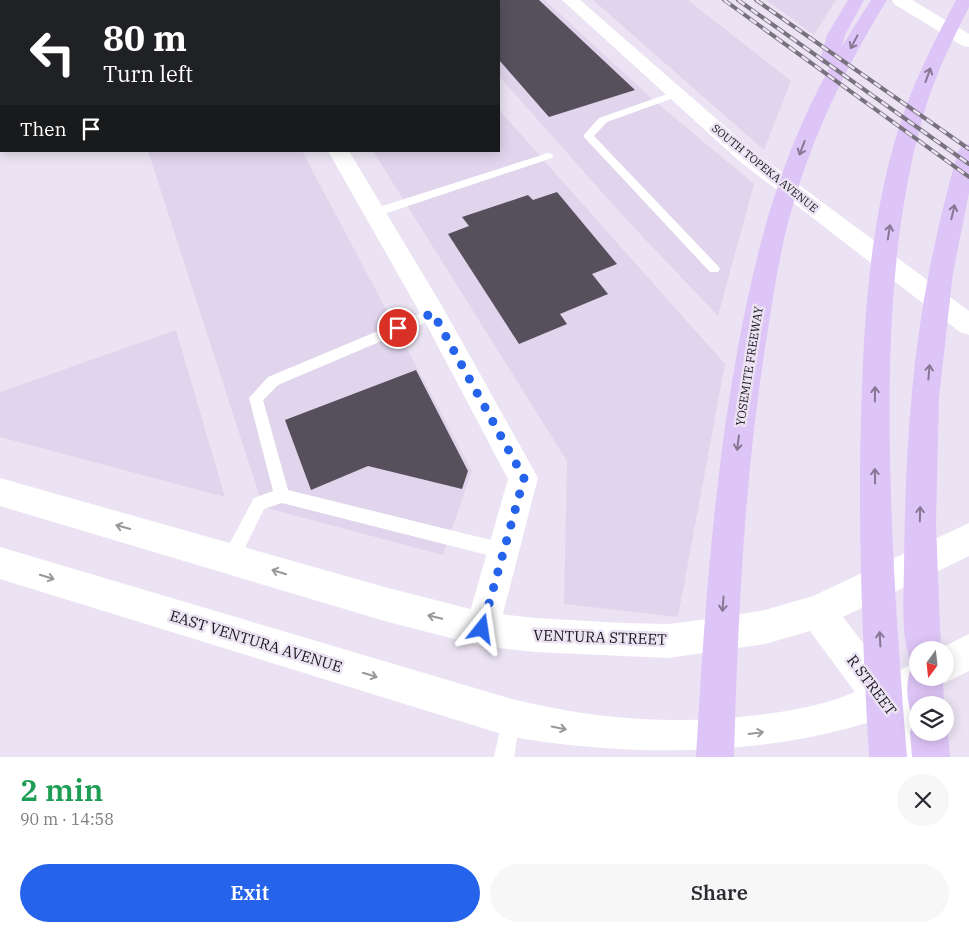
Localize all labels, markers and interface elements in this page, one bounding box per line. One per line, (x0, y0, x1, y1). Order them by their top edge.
text: 80 m (103, 15, 187, 61)
icon: left (20, 20, 85, 85)
one-way arrow (848, 34, 858, 48)
text: Turn left (103, 59, 193, 88)
one-way arrow (924, 68, 934, 83)
icon: arrive (77, 115, 105, 143)
text: Then (20, 117, 67, 141)
street label: SOUTH TOPEKA AVENUE (709, 121, 821, 215)
one-way arrow (797, 140, 806, 155)
one-way arrow (949, 204, 958, 220)
one-way arrow (884, 224, 894, 240)
street label: YOSEMITE FREEWAY (732, 305, 766, 427)
pin (377, 307, 419, 349)
icon: arrive (384, 314, 412, 342)
one-way arrow (924, 364, 934, 380)
one-way arrow (870, 386, 880, 402)
one-way arrow (733, 434, 743, 450)
one-way arrow (870, 468, 880, 484)
one-way arrow (915, 506, 925, 522)
one-way arrow (115, 522, 131, 532)
one-way arrow (271, 567, 287, 577)
one-way arrow (38, 573, 54, 582)
one-way arrow (718, 596, 727, 612)
position arrow (455, 602, 507, 654)
street label: EAST VENTURA AVENUE (167, 606, 345, 676)
one-way arrow (427, 612, 443, 621)
street label: VENTURA STREET (533, 625, 667, 649)
one-way arrow (875, 631, 884, 647)
north arrow (909, 641, 954, 686)
map controls (909, 641, 954, 741)
street label: R STREET (843, 651, 901, 719)
one-way arrow (361, 671, 377, 681)
button: layers (909, 696, 954, 741)
one-way arrow (551, 724, 567, 734)
one-way arrow (748, 728, 764, 738)
text: 2 min (20, 770, 103, 809)
button: close (897, 774, 949, 826)
text: 90 m · 14:58 (20, 809, 114, 829)
button: Exit (20, 864, 480, 922)
button: Share (490, 864, 949, 922)

